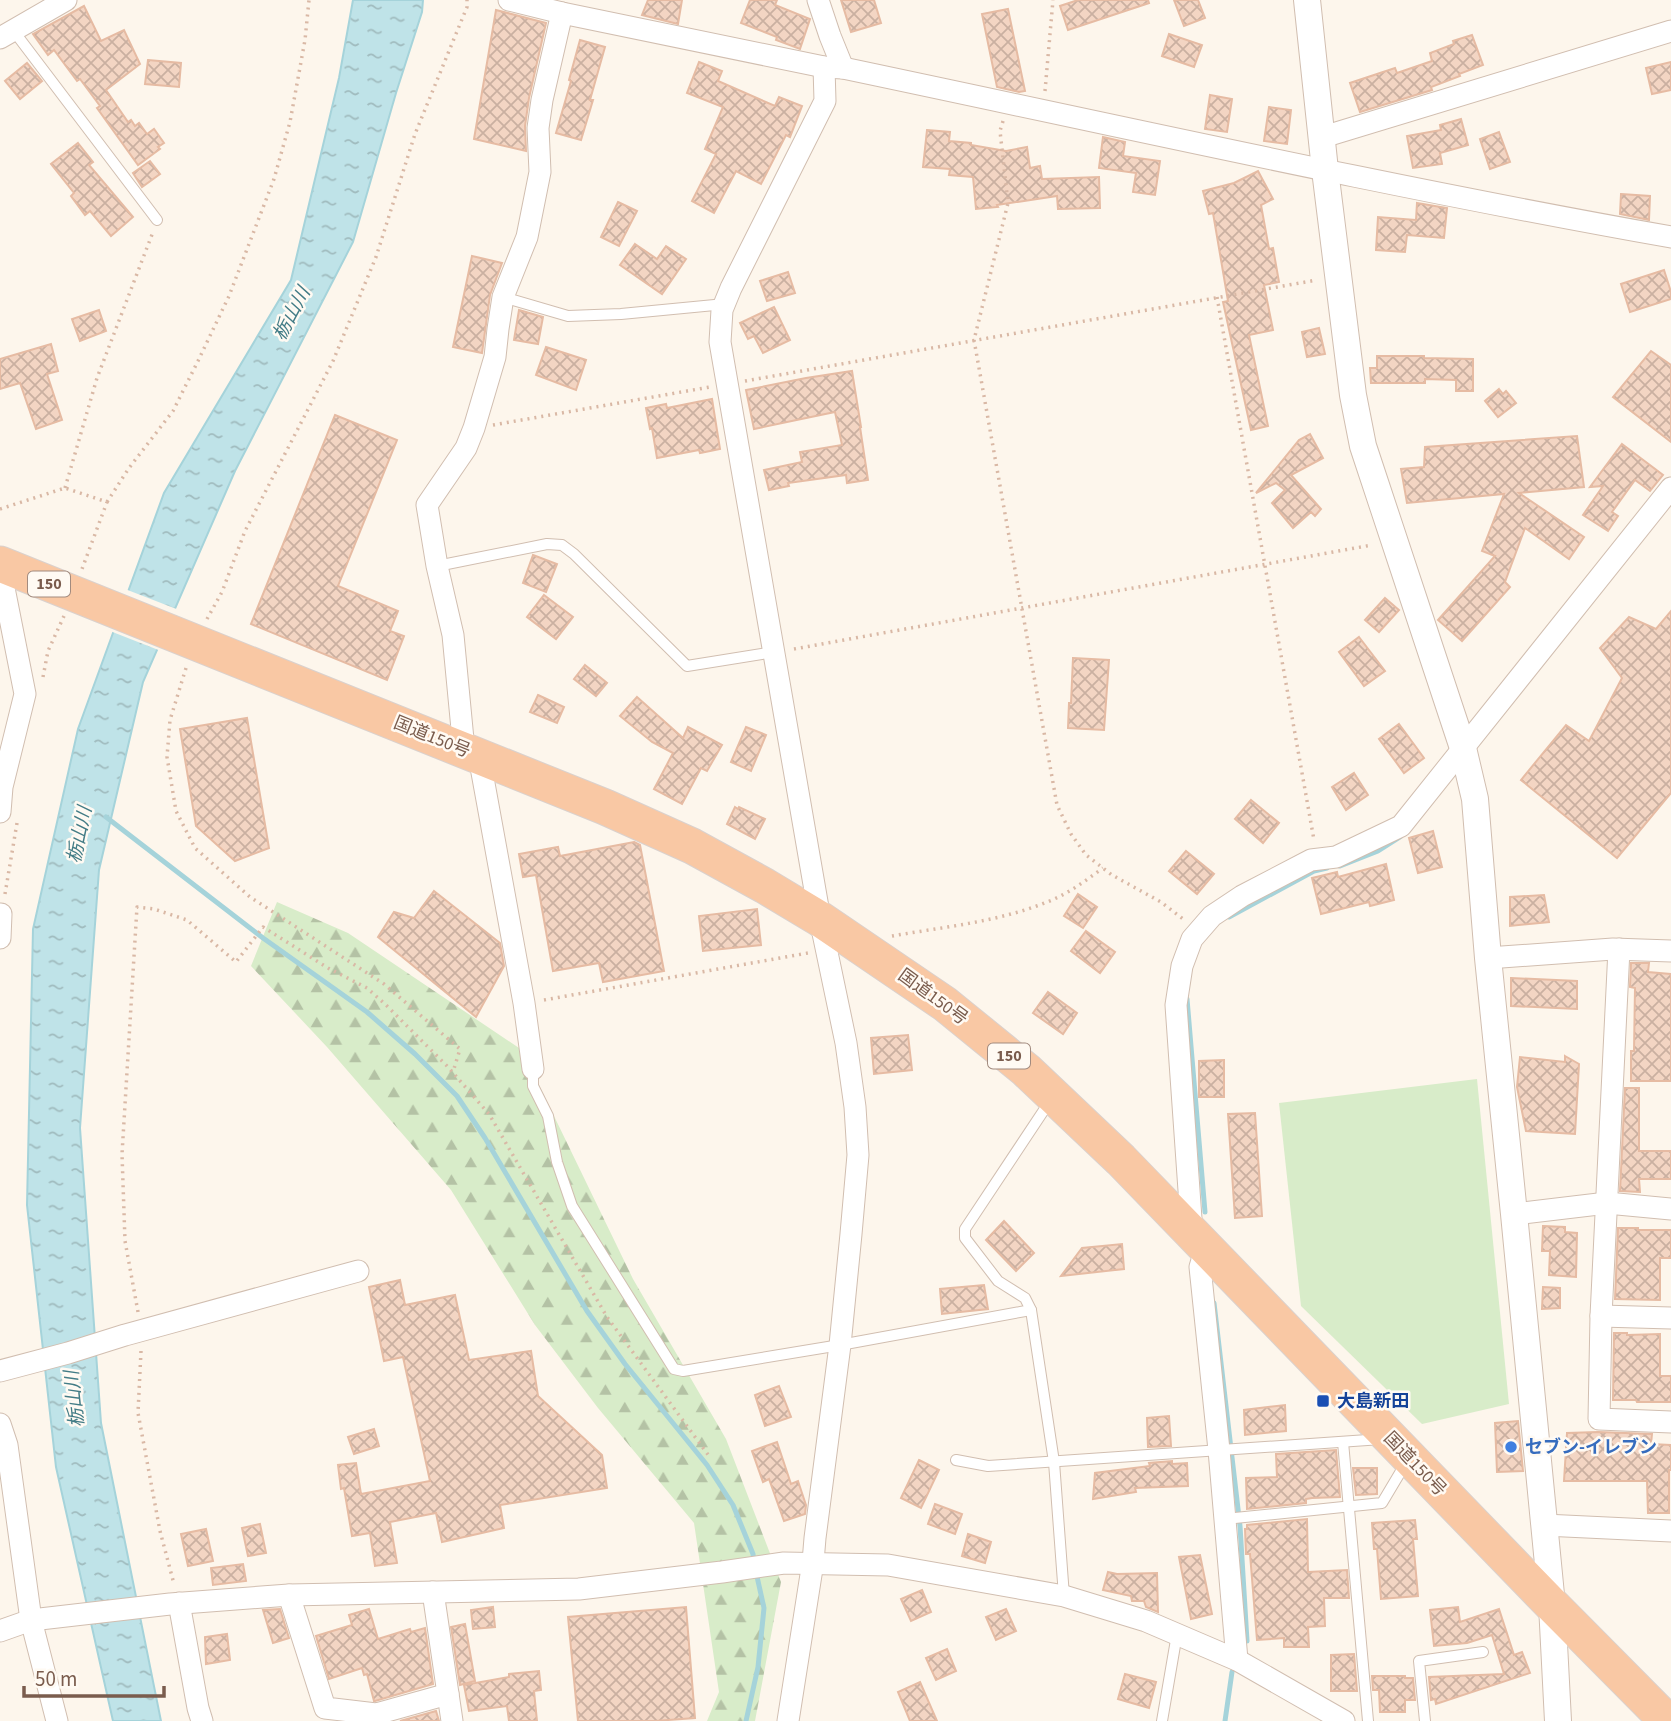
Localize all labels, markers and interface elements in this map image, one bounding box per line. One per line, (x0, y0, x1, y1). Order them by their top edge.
water label: 栃山川 (267, 281, 318, 346)
road number: 150 (28, 572, 70, 596)
street label: 国道150号 (390, 710, 474, 764)
water label: 栃山川 (61, 802, 100, 866)
street label: 国道150号 (893, 963, 973, 1031)
road number: 150 (988, 1044, 1030, 1068)
water label: 栃山川 (58, 1367, 91, 1429)
place label: 大島新田 (1337, 1389, 1409, 1414)
marker: 大島新田 (1315, 1393, 1331, 1409)
street label: 国道150号 (1378, 1426, 1452, 1502)
place label: セブン-イレブン (1525, 1435, 1657, 1460)
marker: セブン-イレブン (1503, 1439, 1519, 1455)
scale bar (24, 1654, 164, 1698)
text: 50 m (35, 1664, 77, 1694)

